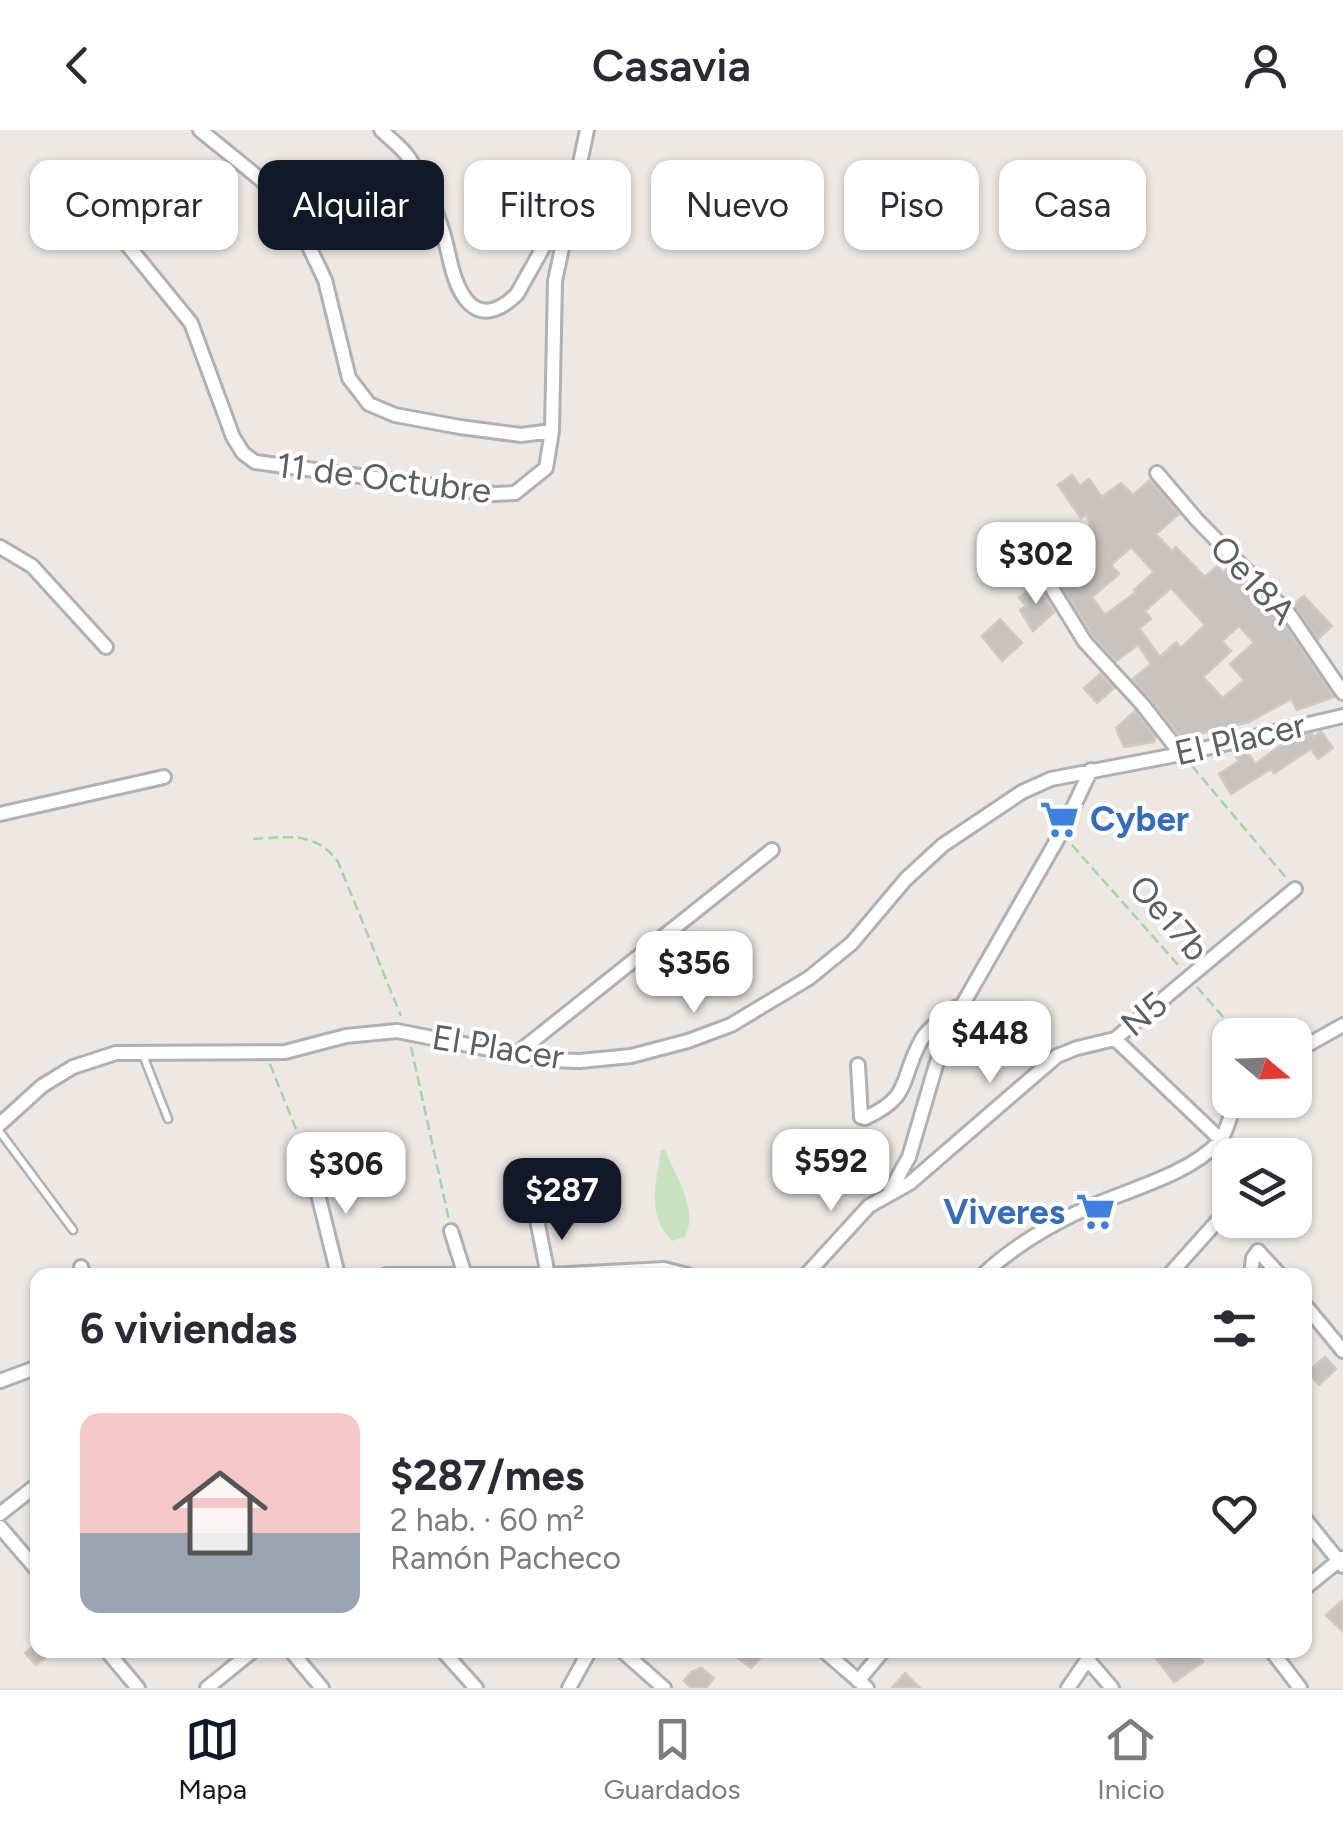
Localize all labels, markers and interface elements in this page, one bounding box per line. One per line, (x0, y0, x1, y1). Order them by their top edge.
icon: back (50, 38, 105, 93)
text: Casavia (592, 38, 751, 92)
icon: person (1238, 38, 1293, 93)
chip: Comprar (30, 160, 238, 250)
chip: Alquilar (258, 160, 444, 250)
chip: Filtros (464, 160, 631, 250)
chip: Nuevo (651, 160, 824, 250)
chip: Piso (844, 160, 979, 250)
chip: Casa (999, 160, 1146, 250)
street label: 11 de Octubre (274, 444, 494, 512)
pin: $302 (977, 522, 1095, 607)
street label: Oe18A (1202, 527, 1305, 633)
text: $302 (999, 535, 1073, 573)
street label: El Placer (1171, 704, 1310, 774)
supermarket icon: Cyber (1039, 798, 1081, 840)
place label: Cyber (1090, 798, 1189, 840)
street label: Oe17b (1120, 866, 1218, 970)
pin: $356 (635, 931, 753, 1016)
text: $356 (658, 944, 730, 982)
street label: N5 (1112, 983, 1176, 1045)
pin: $448 (931, 1001, 1049, 1086)
text: $448 (951, 1014, 1029, 1052)
street label: El Placer (429, 1016, 567, 1078)
north arrow (1212, 1018, 1312, 1118)
map controls (1212, 1018, 1312, 1238)
pin: $592 (772, 1129, 890, 1214)
pin: $306 (287, 1132, 405, 1217)
button: layers (1212, 1138, 1312, 1238)
text: $592 (794, 1142, 868, 1180)
text: $306 (309, 1145, 383, 1183)
pin: $287 (503, 1158, 621, 1243)
text: $287 (525, 1171, 599, 1209)
place label: Viveres (943, 1191, 1065, 1233)
supermarket icon: Viveres (1074, 1191, 1116, 1233)
icon: filters (1207, 1301, 1262, 1356)
text: 6 viviendas (80, 1303, 297, 1354)
text: $287/mes (390, 1450, 584, 1501)
icon: home (160, 1453, 280, 1573)
icon: heart (1207, 1486, 1262, 1541)
text: 2 hab. · 60 m² (390, 1501, 585, 1539)
text: Ramón Pacheco (390, 1539, 621, 1577)
tab: Mapa (178, 1712, 247, 1806)
tab: Guardados (604, 1712, 741, 1806)
tab: Inicio (1097, 1712, 1165, 1806)

